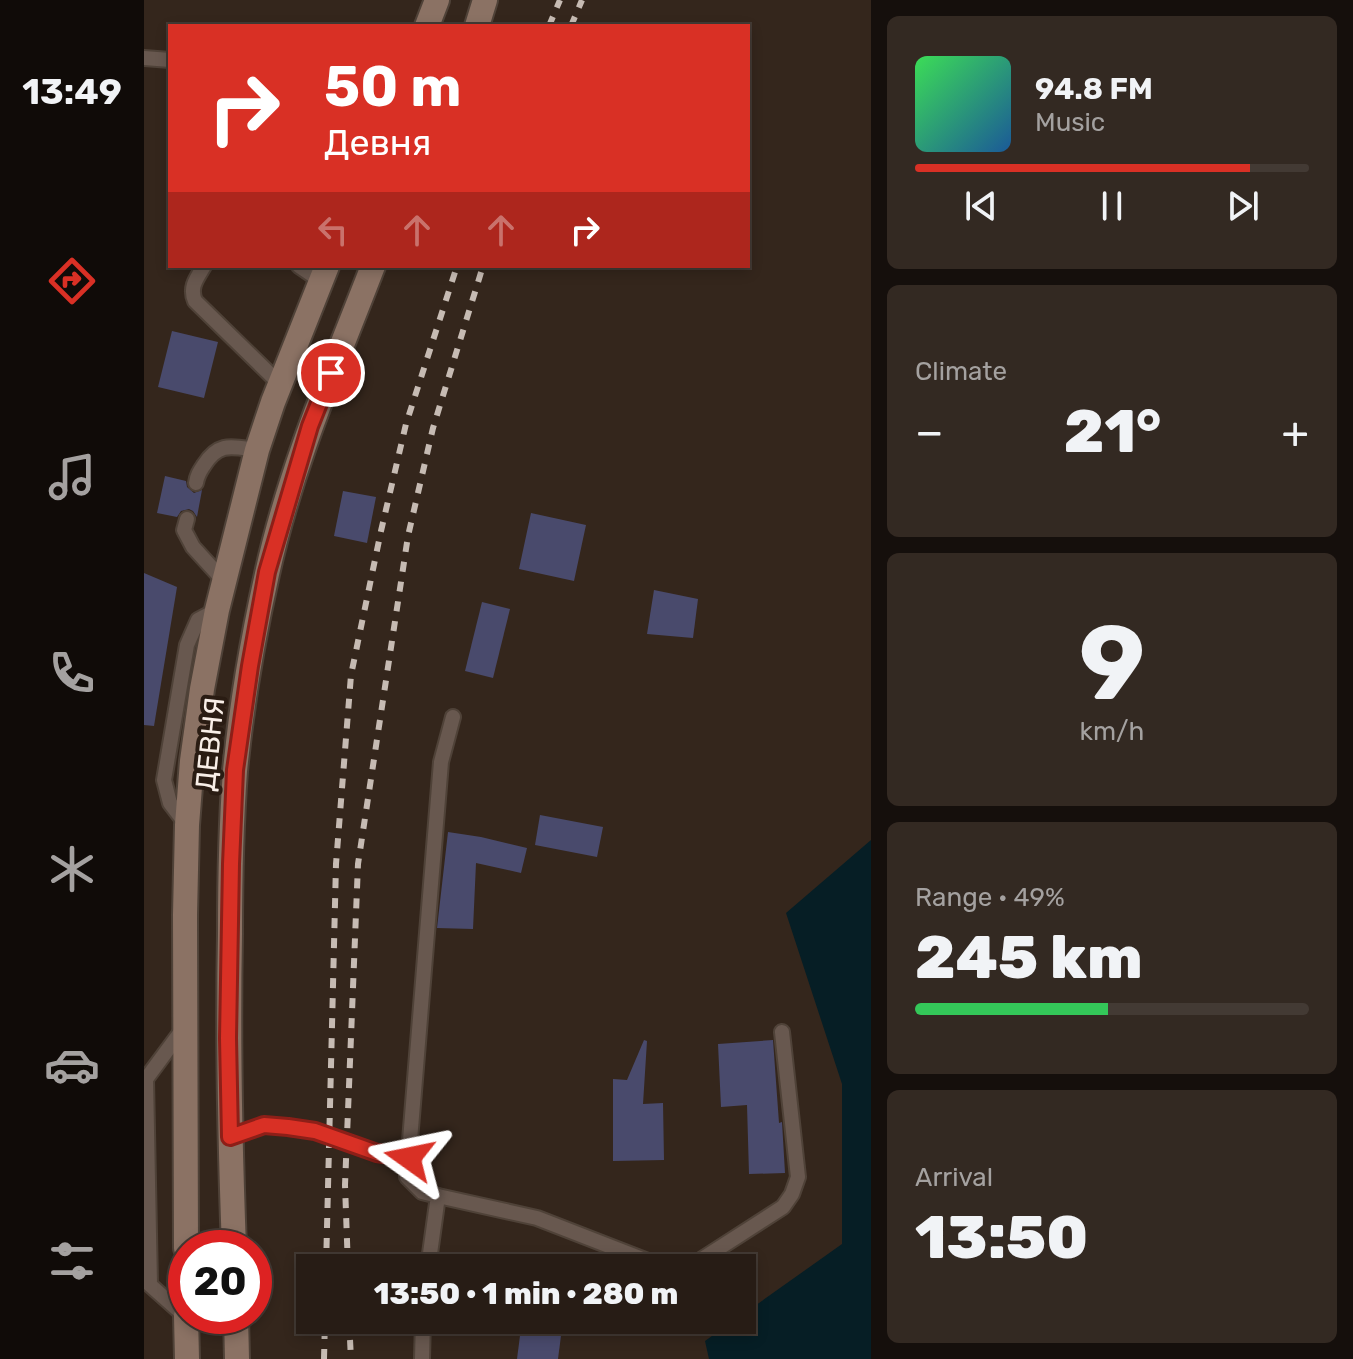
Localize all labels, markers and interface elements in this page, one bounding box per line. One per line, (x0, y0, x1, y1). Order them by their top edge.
text: 50 m (324, 54, 461, 120)
icon: right (192, 56, 296, 160)
text: 13:49 (22, 70, 122, 113)
text: 94.8 FM (1035, 71, 1153, 107)
text: Music (1035, 107, 1105, 138)
text: Девня (324, 121, 431, 164)
icon: previous (959, 184, 1003, 228)
icon: pause (1090, 184, 1134, 228)
icon: next (1221, 184, 1265, 228)
icon: left (311, 208, 355, 252)
icon: ahead (395, 208, 439, 252)
icon: ahead (479, 208, 523, 252)
icon: right (563, 208, 607, 252)
icon: directions (44, 253, 100, 309)
pin (297, 339, 365, 407)
icon: arrive (309, 351, 353, 395)
text: Climate (915, 356, 1007, 387)
text: 21° (1064, 396, 1161, 467)
text: − (915, 406, 944, 458)
text: + (1282, 406, 1309, 458)
icon: music (44, 449, 100, 505)
text: 9 (1079, 602, 1145, 725)
icon: phone (44, 645, 100, 701)
street label: ДЕВНЯ (189, 696, 231, 792)
text: km/h (1080, 716, 1144, 747)
icon: climate (44, 841, 100, 897)
text: Range · 49% (915, 882, 1065, 913)
text: 245 km (915, 922, 1143, 993)
icon: car (44, 1037, 100, 1093)
position arrow (367, 1116, 451, 1200)
text: Arrival (915, 1162, 993, 1193)
text: 13:50 (915, 1202, 1088, 1273)
speed limit sign: 20 (168, 1230, 272, 1334)
icon: filters (44, 1233, 100, 1289)
text: 13:50 · 1 min · 280 m (374, 1276, 678, 1312)

